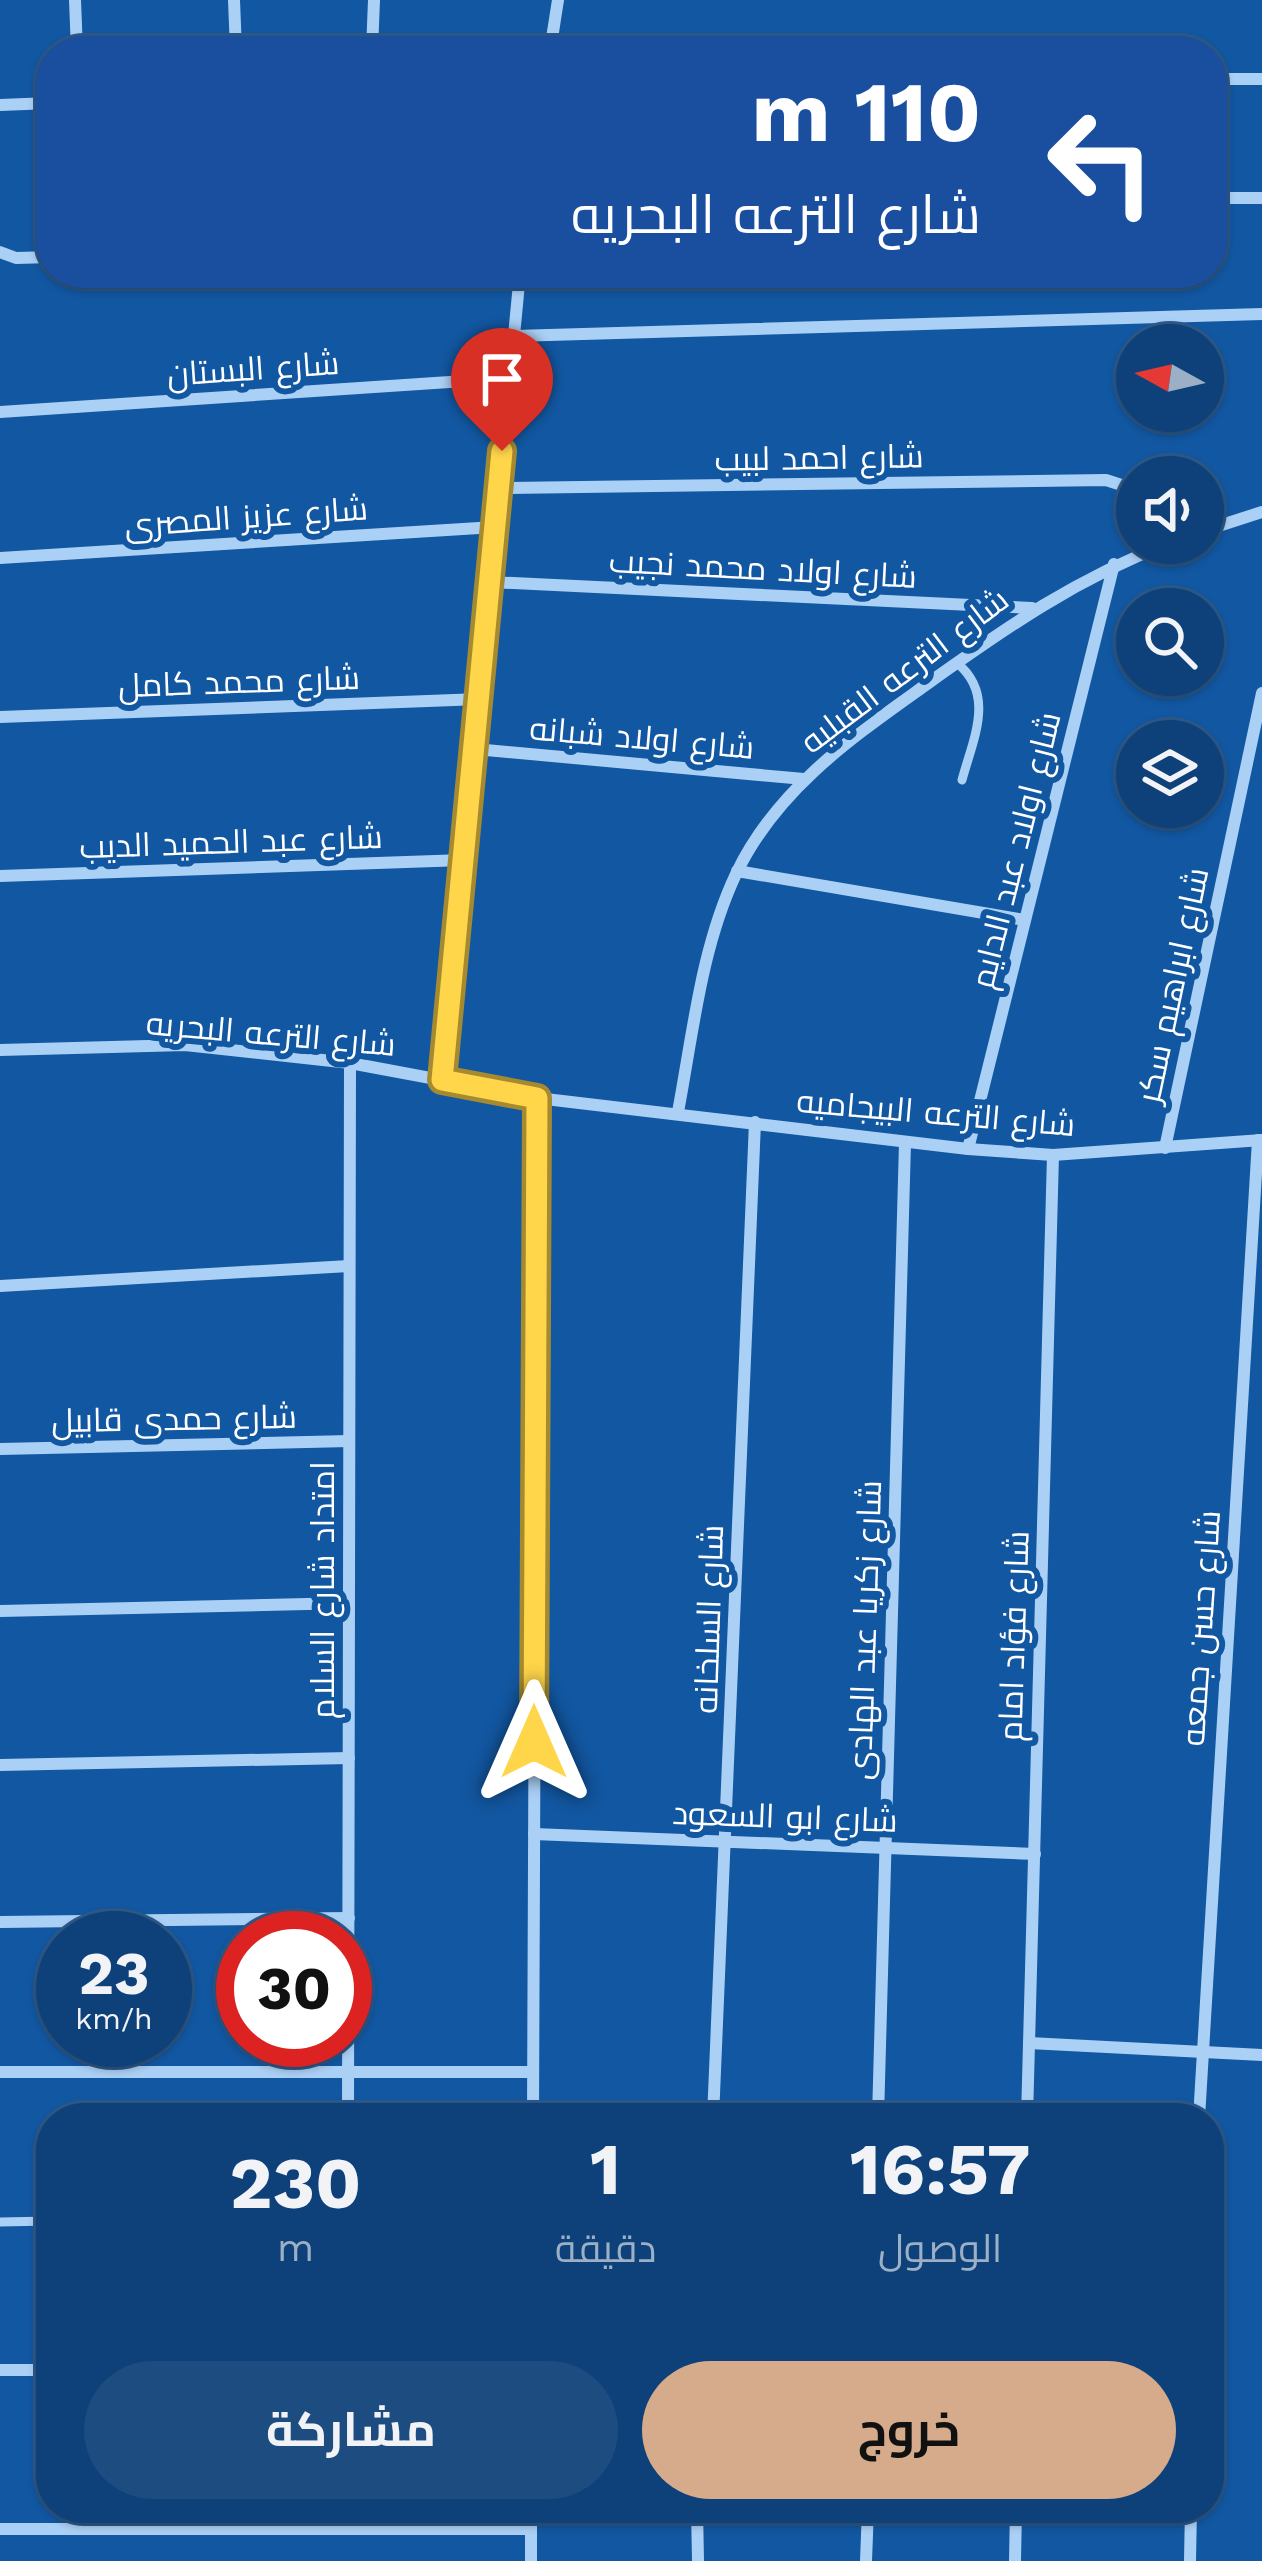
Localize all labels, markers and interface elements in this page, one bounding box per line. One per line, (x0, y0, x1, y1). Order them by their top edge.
text: 110 m (751, 63, 981, 161)
icon: left (1023, 84, 1179, 240)
text: شارع الترعه البحريه (571, 183, 981, 246)
north arrow (1116, 324, 1224, 432)
map controls (1116, 324, 1224, 828)
pin (451, 328, 553, 451)
street label: شارع البستان (166, 343, 341, 397)
icon: arrive (469, 346, 535, 412)
street label: شارع احمد لبيب (714, 436, 924, 482)
button: sound (1116, 456, 1224, 564)
street label: شارع عزيز المصرى (123, 489, 369, 547)
street label: شارع اولاد محمد نجيب (608, 541, 918, 599)
street label: شارع الترعه القبليه (793, 580, 1018, 764)
button: search (1116, 588, 1224, 696)
street label: شارع محمد كامل (117, 658, 361, 708)
street label: شارع اولاد شبانه (528, 708, 756, 770)
street label: شارع اولاد عبد الدايم (962, 708, 1072, 993)
button: layers (1116, 720, 1224, 828)
street label: شارع عبد الحميد الديب (79, 817, 383, 869)
street label: شارع ابراهيم سكر (1128, 864, 1219, 1109)
street label: شارع الترعه البحريه (144, 1003, 397, 1067)
street label: شارع الترعه البيجاميه (795, 1081, 1077, 1147)
street label: شارع حمدى قابيل (51, 1397, 297, 1443)
street label: امتداد شارع السلام (303, 1461, 345, 1719)
street label: شارع زكريا عبد الهادى (840, 1479, 892, 1781)
street label: شارع حسن جمعه (1173, 1509, 1231, 1747)
street label: شارع السلخانه (686, 1524, 734, 1714)
street label: شارع فؤاد امام (990, 1530, 1040, 1742)
position arrow (471, 1679, 597, 1805)
street label: شارع ابو السعود (672, 1793, 898, 1843)
speed limit sign: 30 (216, 1911, 372, 2067)
text: 23 (78, 1938, 150, 2009)
text: km/h (75, 2001, 153, 2036)
text: 1 (590, 2127, 621, 2211)
text: 16:57 (850, 2127, 1031, 2211)
text: 230 (229, 2141, 361, 2225)
text: m (277, 2225, 314, 2270)
text: دقيقة (555, 2226, 656, 2271)
text: الوصول (878, 2226, 1002, 2271)
button: مشاركة (84, 2361, 618, 2499)
button: خروج (642, 2361, 1176, 2499)

